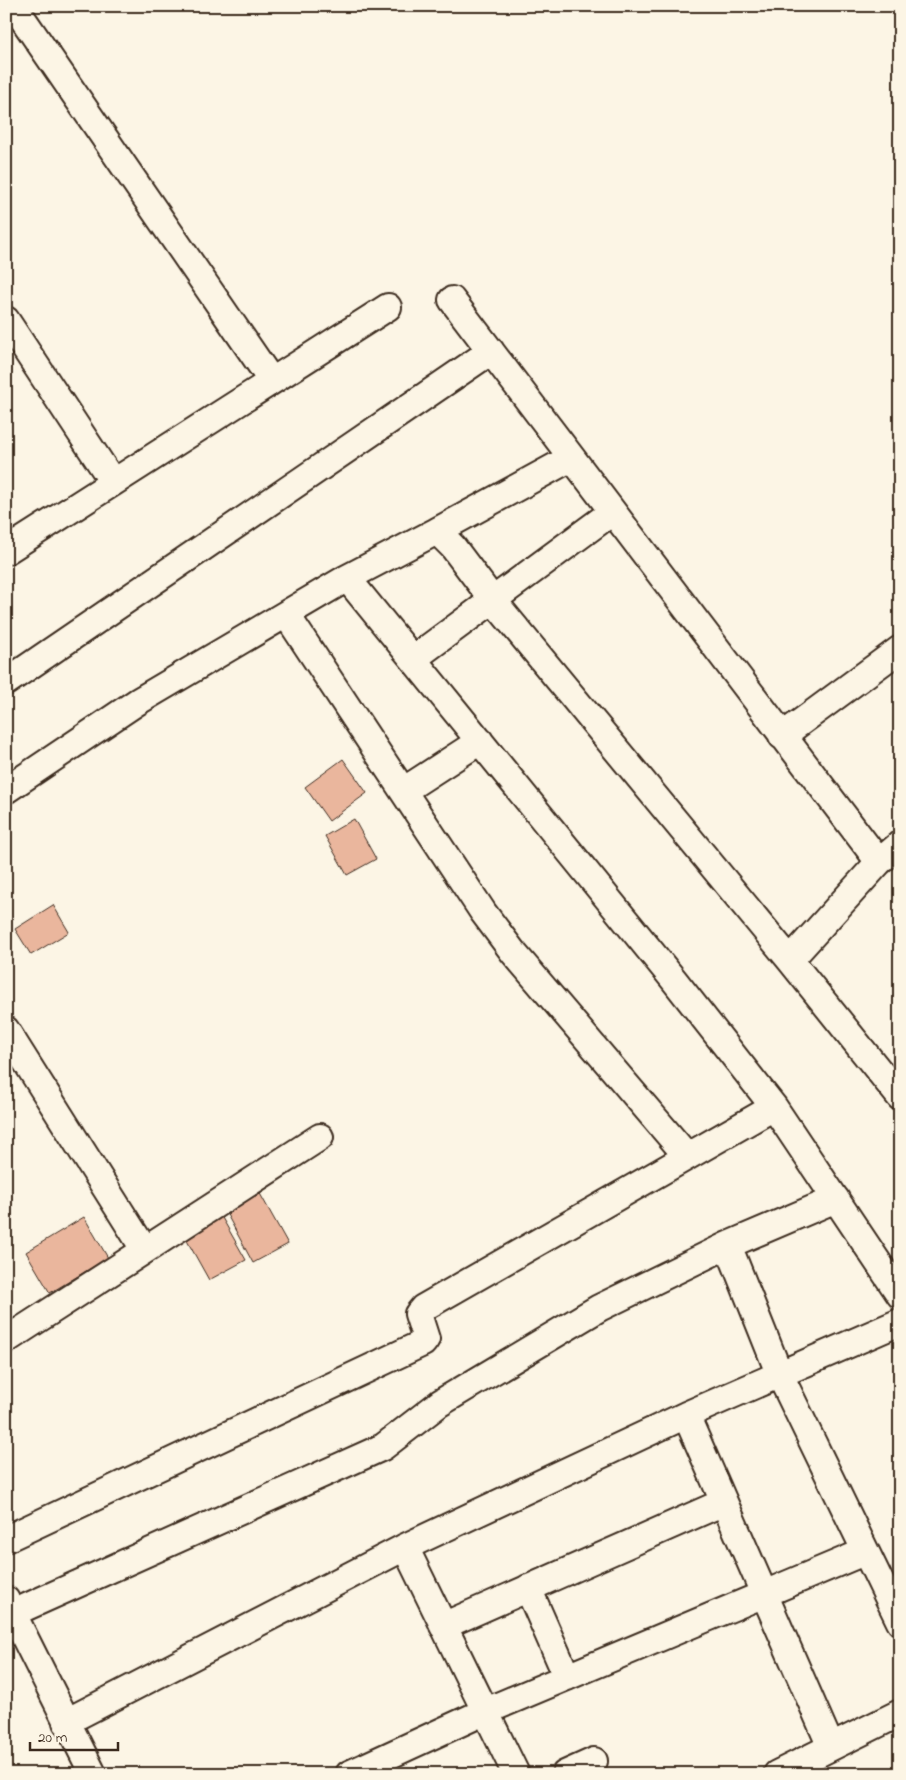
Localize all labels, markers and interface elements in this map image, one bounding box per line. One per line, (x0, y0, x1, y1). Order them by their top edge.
scale bar (30, 1720, 118, 1752)
text: 20 m (38, 1727, 68, 1749)

